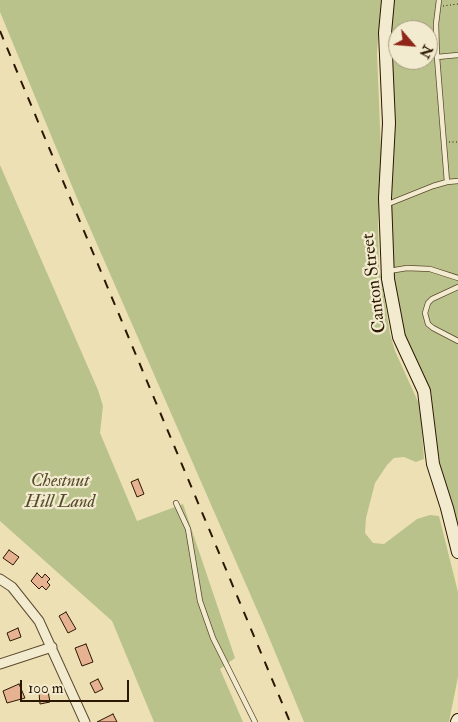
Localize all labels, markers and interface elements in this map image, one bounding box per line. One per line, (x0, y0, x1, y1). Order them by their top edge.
north arrow (388, 20, 438, 70)
text: N (416, 42, 436, 61)
street label: Canton Street (358, 232, 392, 334)
park label: Chestnut Hill Land (25, 471, 95, 514)
scale bar (22, 670, 131, 702)
text: 100 m (28, 679, 63, 698)

